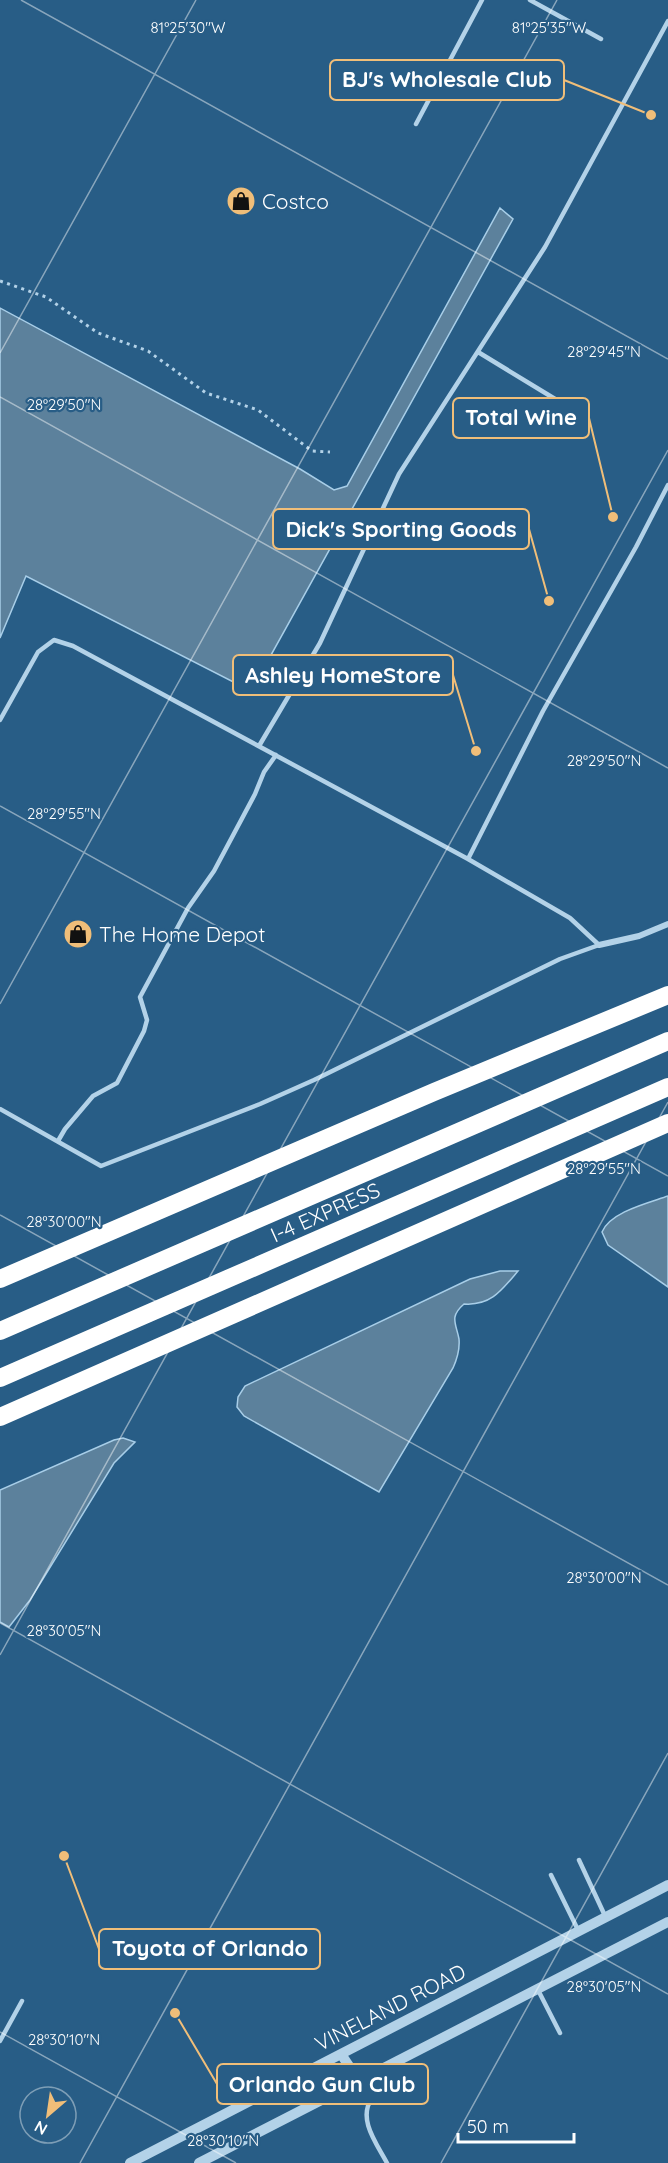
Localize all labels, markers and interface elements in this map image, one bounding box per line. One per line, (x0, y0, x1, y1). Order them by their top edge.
text: 81°25'30"W (150, 18, 226, 37)
text: 81°25'35"W (512, 18, 587, 37)
callout: BJ's Wholesale Club (330, 60, 564, 100)
text: BJ's Wholesale Club (342, 65, 552, 93)
shop icon: Costco (225, 185, 257, 217)
place label: Costco (262, 188, 329, 214)
text: 28°29'45"N (567, 342, 641, 361)
text: 28°29'50"N (27, 395, 101, 414)
callout: Total Wine (453, 398, 589, 438)
text: Total Wine (465, 403, 577, 431)
callout: Dick's Sporting Goods (273, 509, 529, 549)
text: Dick's Sporting Goods (285, 515, 517, 543)
callout: Ashley HomeStore (233, 655, 453, 695)
text: Ashley HomeStore (245, 661, 441, 689)
text: 28°29'50"N (567, 751, 641, 770)
text: 28°29'55"N (27, 804, 101, 823)
shop icon: The Home Depot (62, 918, 94, 950)
place label: The Home Depot (99, 921, 265, 947)
text: 28°29'55"N (567, 1159, 641, 1178)
street label: I-4 EXPRESS (266, 1176, 384, 1248)
text: 28°30'00"N (26, 1212, 102, 1231)
text: 28°30'00"N (566, 1568, 642, 1587)
text: 28°30'05"N (27, 1621, 101, 1640)
callout: Toyota of Orlando (99, 1929, 320, 1969)
text: Toyota of Orlando (112, 1934, 308, 1962)
street label: VINELAND ROAD (310, 1958, 470, 2056)
text: 28°30'05"N (567, 1977, 641, 1996)
text: 28°30'10"N (28, 2030, 100, 2049)
callout: Orlando Gun Club (217, 2064, 428, 2104)
text: Orlando Gun Club (229, 2070, 415, 2098)
north arrow (18, 2085, 78, 2145)
scale bar (458, 2106, 574, 2144)
text: 50 m (467, 2115, 509, 2138)
text: N (31, 2117, 51, 2140)
text: 28°30'10"N (187, 2131, 259, 2150)

